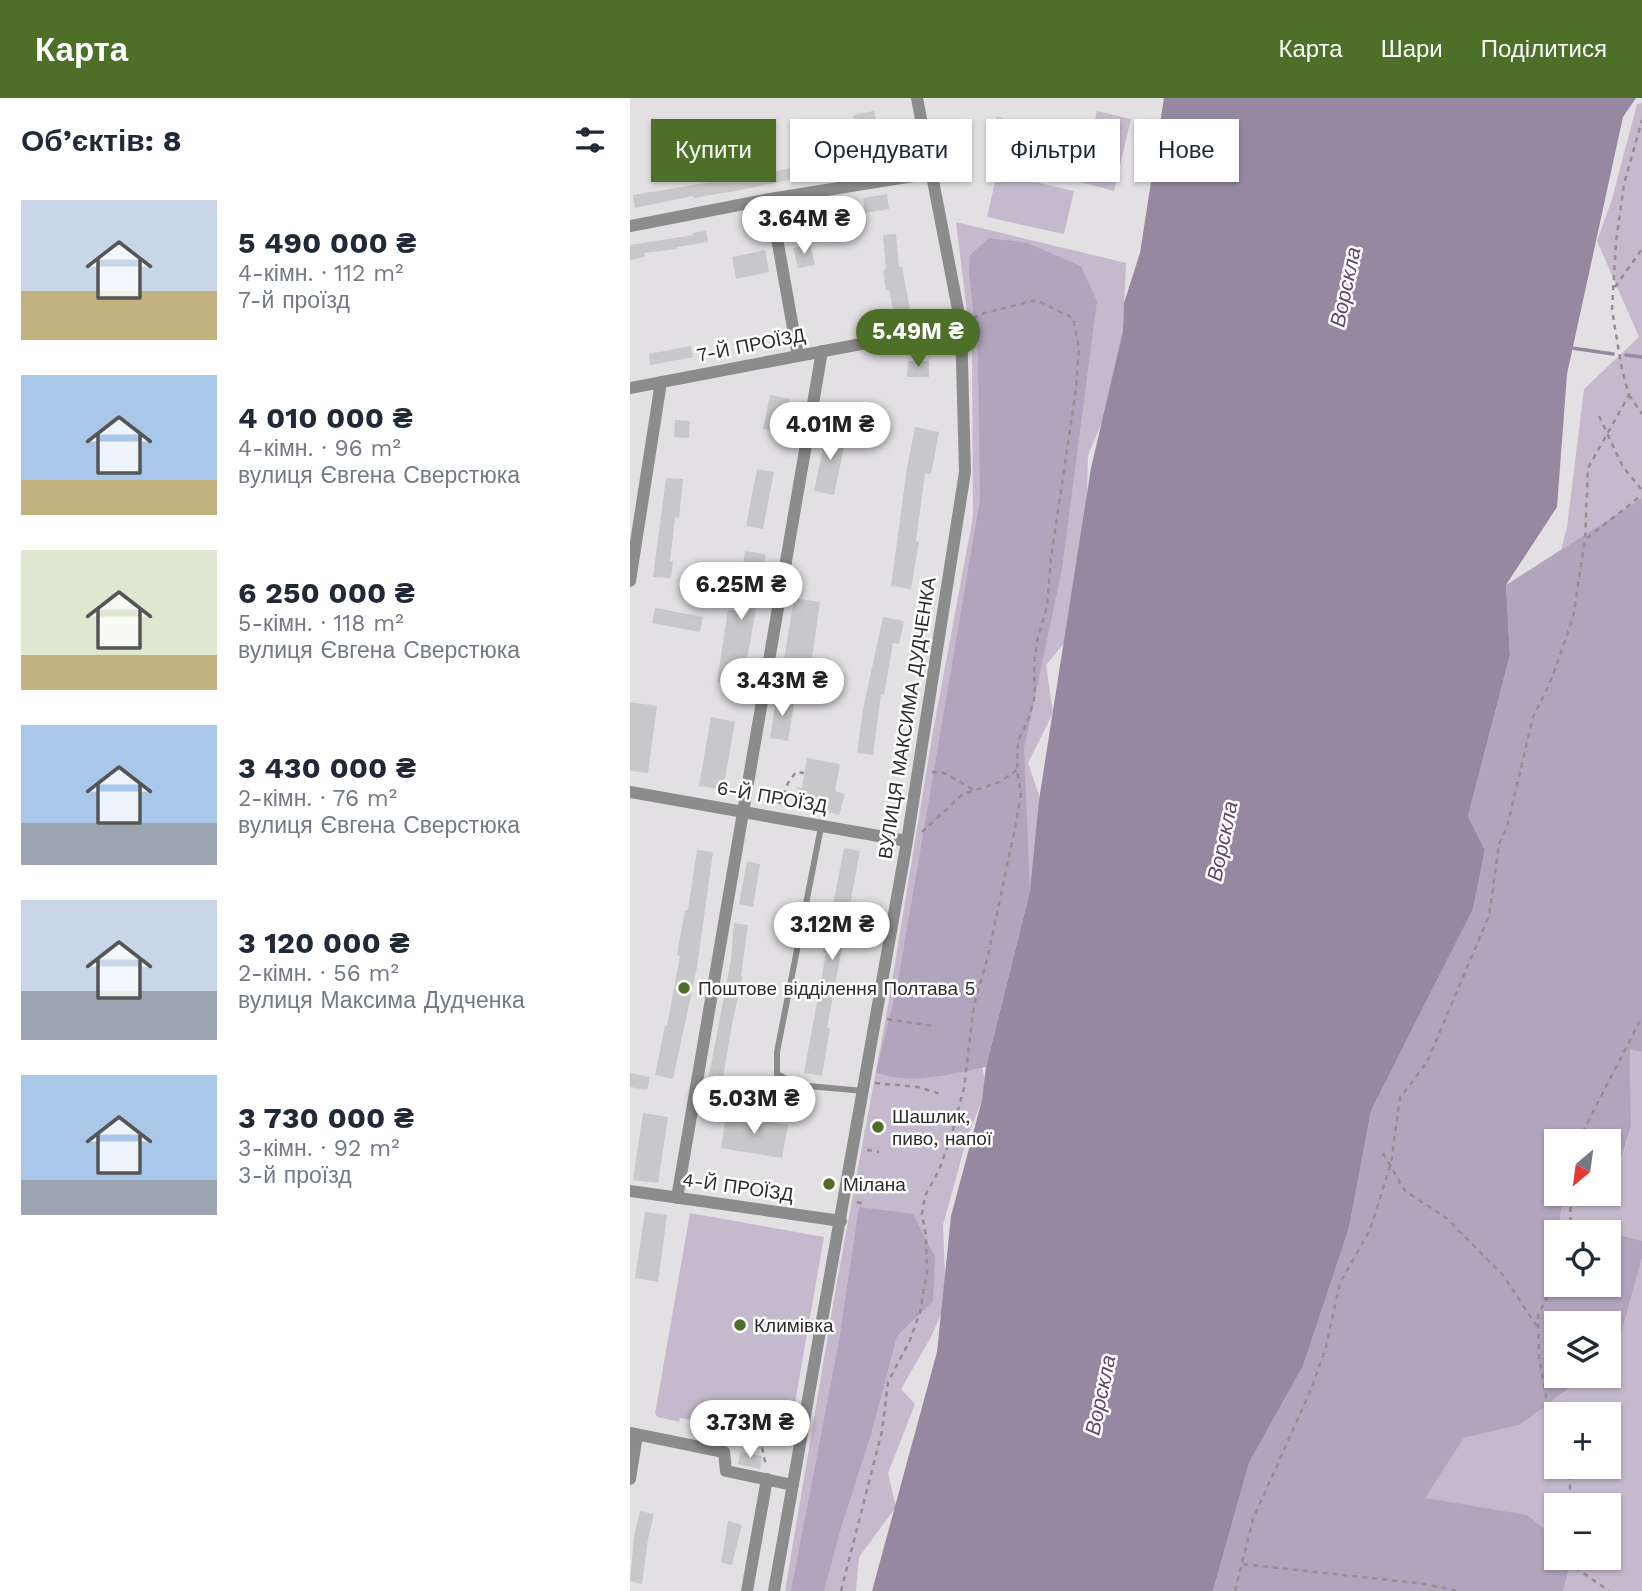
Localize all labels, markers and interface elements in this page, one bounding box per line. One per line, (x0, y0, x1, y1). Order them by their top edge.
text: Карта (35, 30, 128, 69)
text: Карта (1278, 35, 1343, 63)
text: Шари (1381, 35, 1443, 63)
text: Поділитися (1481, 35, 1607, 63)
chip: Купити (651, 119, 776, 182)
chip: Орендувати (790, 119, 972, 182)
chip: Фільтри (986, 119, 1120, 182)
chip: Нове (1134, 119, 1239, 182)
icon: filters (571, 121, 609, 159)
text: Об’єктів: 8 (21, 123, 182, 158)
pin: 3.64M ₴ (739, 197, 869, 256)
text: 3.64M ₴ (758, 205, 850, 232)
text: 5 490 000 ₴ (238, 225, 416, 260)
icon: home (77, 228, 161, 312)
water label: Ворскла (1324, 245, 1366, 329)
text: 4-кімн. · 112 m² (238, 260, 404, 287)
text: 7-й проїзд (238, 287, 350, 314)
pin: 5.49M ₴ (853, 310, 983, 369)
text: 5.49M ₴ (872, 318, 964, 345)
street label: 7-Й ПРОЇЗД (695, 323, 807, 367)
text: 4 010 000 ₴ (238, 400, 413, 435)
pin: 4.01M ₴ (765, 402, 895, 462)
icon: home (77, 403, 161, 487)
text: 4.01M ₴ (786, 411, 874, 438)
text: 4-кімн. · 96 m² (238, 435, 401, 462)
text: вулиця Євгена Сверстюка (238, 462, 520, 489)
pin: 6.25M ₴ (676, 562, 806, 622)
text: 6.25M ₴ (696, 571, 786, 598)
text: 6 250 000 ₴ (238, 575, 415, 610)
street label: ВУЛИЦЯ МАКСИМА ДУДЧЕНКА (873, 575, 941, 860)
icon: home (77, 578, 161, 662)
text: 5-кімн. · 118 m² (238, 610, 404, 637)
text: вулиця Євгена Сверстюка (238, 637, 520, 664)
pin: 3.43M ₴ (717, 658, 847, 718)
text: 3.43M ₴ (736, 667, 828, 694)
text: 3 430 000 ₴ (238, 750, 416, 785)
icon: home (77, 753, 161, 837)
street label: 6-Й ПРОЇЗД (715, 776, 829, 818)
text: 2-кімн. · 76 m² (238, 785, 397, 812)
water label: Ворскла (1201, 799, 1243, 883)
text: вулиця Євгена Сверстюка (238, 812, 520, 839)
pin: 3.12M ₴ (767, 902, 897, 962)
text: 3.12M ₴ (790, 911, 874, 938)
text: 3 120 000 ₴ (238, 925, 409, 960)
icon: home (77, 928, 161, 1012)
text: 2-кімн. · 56 m² (238, 960, 399, 987)
place label: Поштове відділення Полтава 5 (698, 977, 976, 1000)
marker: Поштове відділення Полтава 5 (676, 980, 692, 996)
text: вулиця Максима Дудченка (238, 987, 525, 1014)
pin: 5.03M ₴ (689, 1076, 819, 1136)
text: 5.03M ₴ (709, 1085, 799, 1112)
text: 3 730 000 ₴ (238, 1100, 414, 1135)
icon: home (77, 1103, 161, 1187)
place label: Шашлик, пиво, напої (892, 1105, 993, 1150)
marker: Шашлик, пиво, напої (870, 1119, 886, 1135)
north arrow (1544, 1129, 1620, 1206)
map controls (1544, 1129, 1621, 1570)
text: 3-кімн. · 92 m² (238, 1135, 400, 1162)
text: 3-й проїзд (238, 1162, 352, 1189)
street label: 4-Й ПРОЇЗД (681, 1168, 795, 1206)
place label: Мілана (843, 1173, 906, 1196)
marker: Мілана (821, 1176, 837, 1192)
button: locate (1544, 1220, 1621, 1297)
button: layers (1544, 1311, 1621, 1388)
place label: Климівка (754, 1314, 834, 1337)
marker: Климівка (732, 1317, 748, 1333)
water label: Ворскла (1079, 1353, 1121, 1437)
pin: 3.73M ₴ (685, 1400, 815, 1460)
button: + (1544, 1402, 1621, 1479)
text: 3.73M ₴ (706, 1409, 794, 1436)
button: − (1544, 1493, 1621, 1570)

